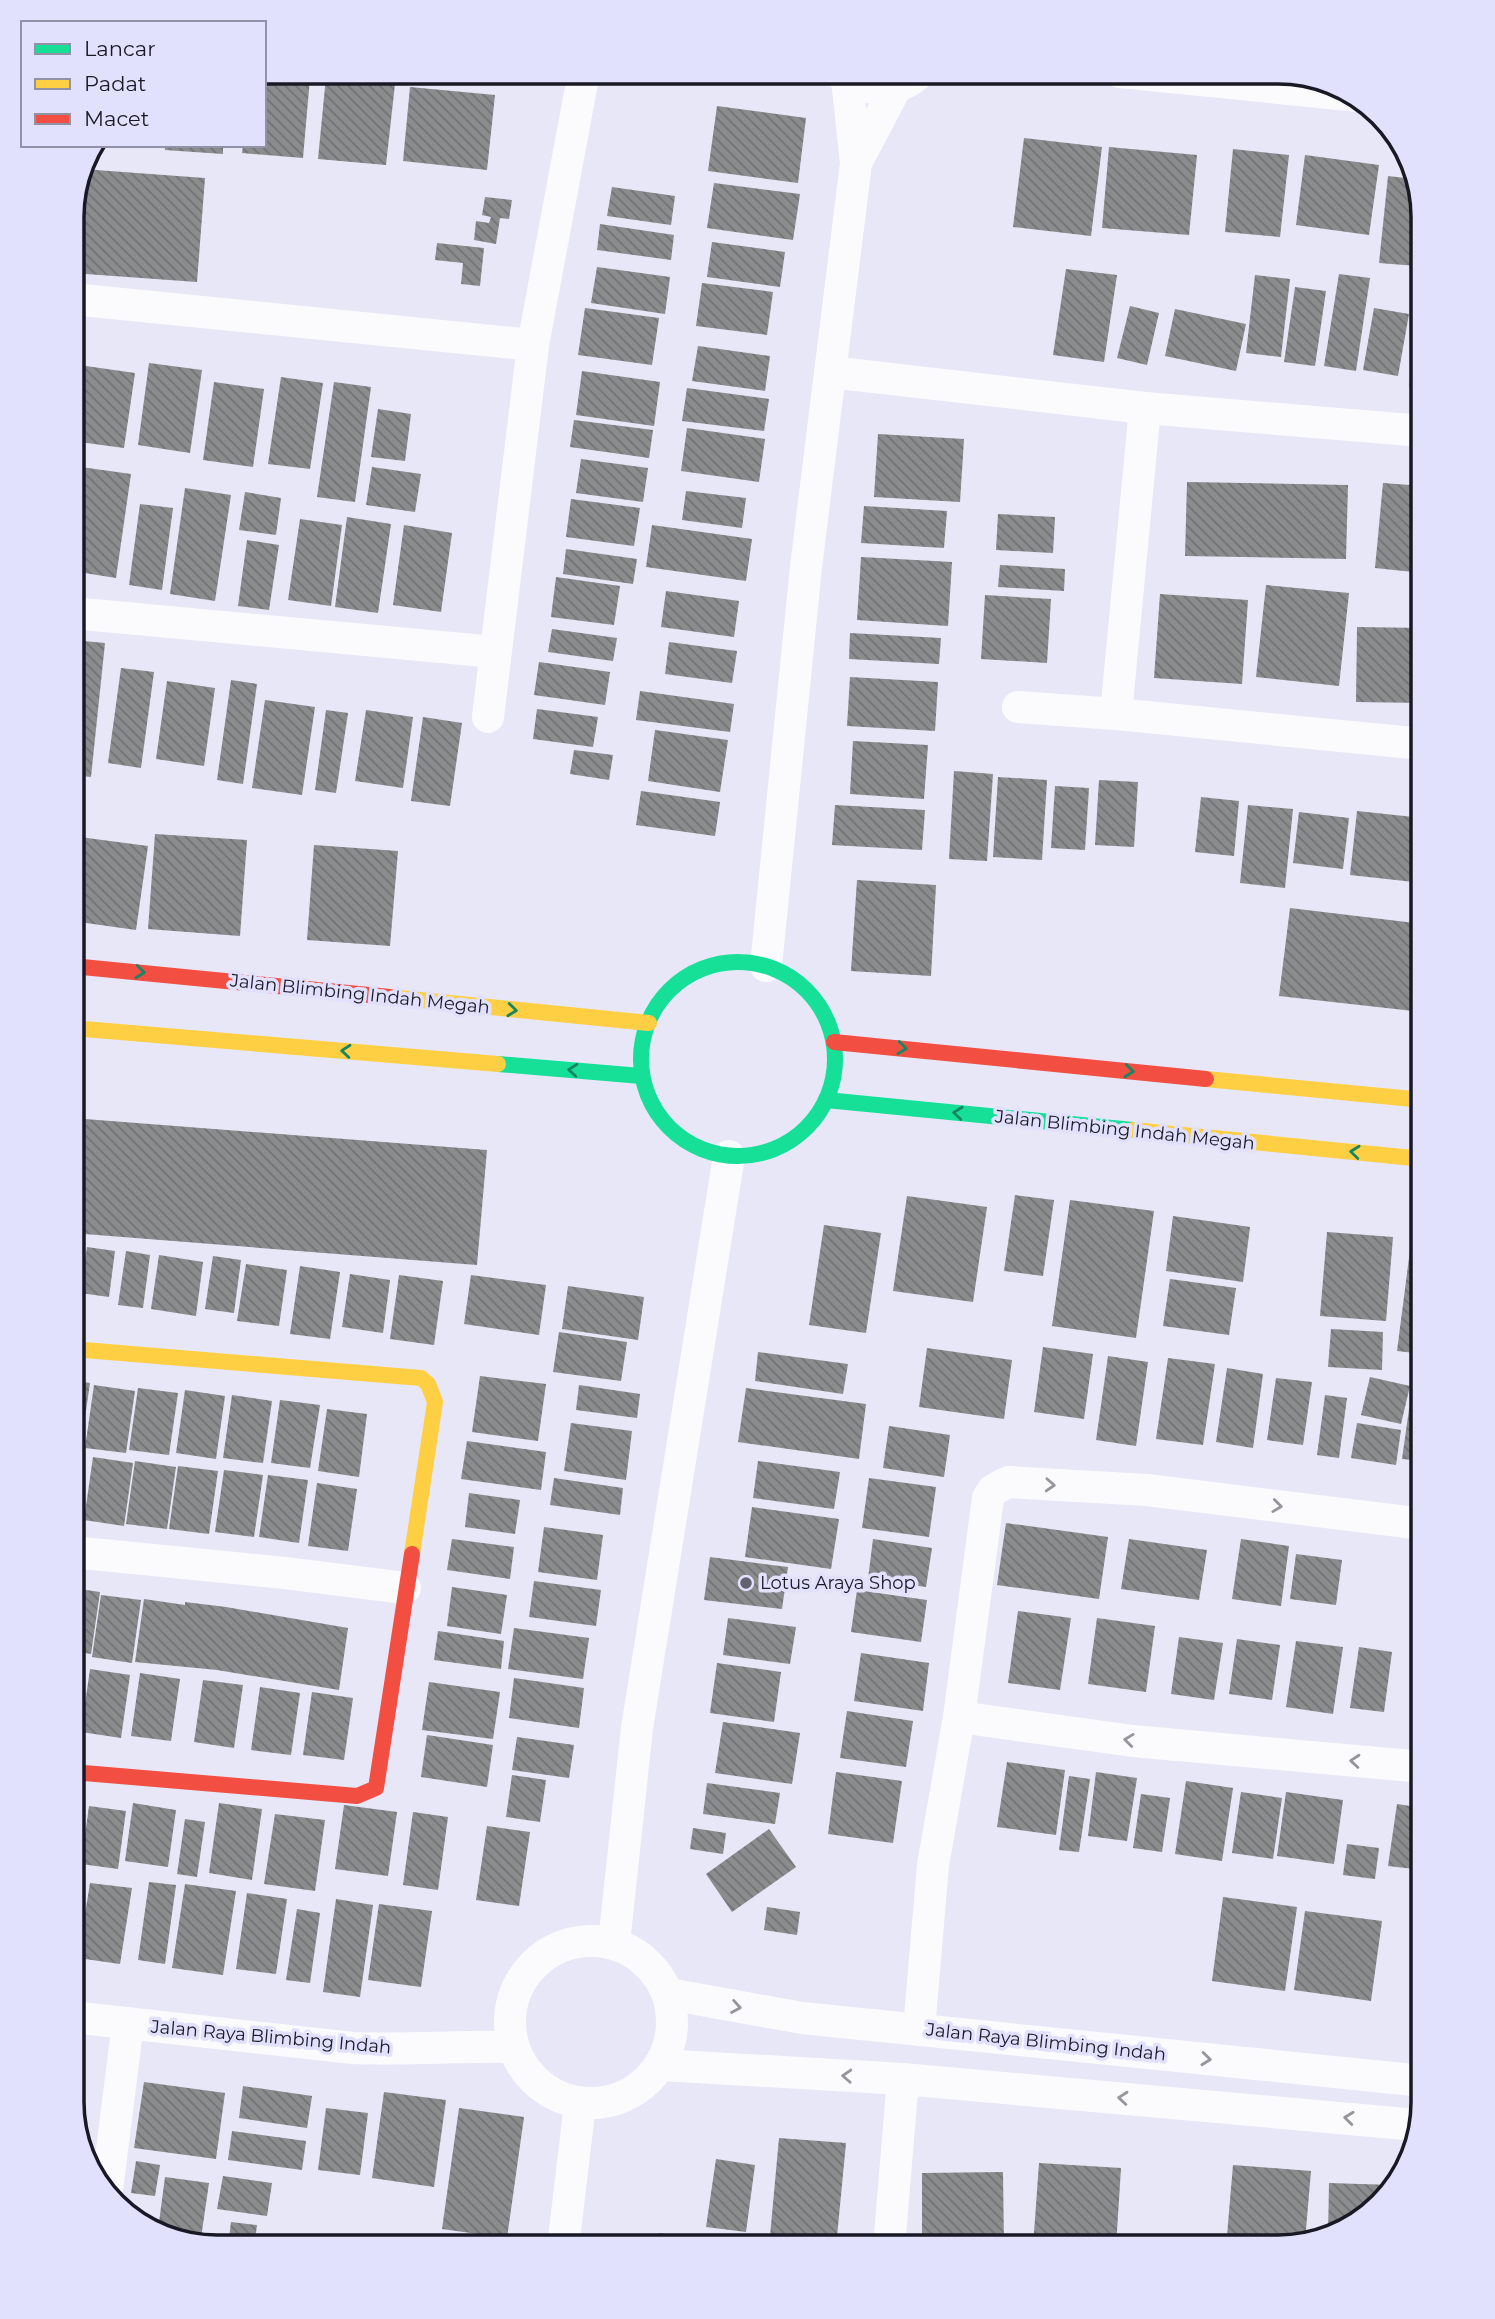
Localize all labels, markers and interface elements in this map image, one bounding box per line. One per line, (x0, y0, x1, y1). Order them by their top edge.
legend (21, 21, 266, 147)
text: Lancar (84, 36, 156, 61)
text: Padat (84, 71, 146, 96)
text: Macet (84, 106, 149, 131)
one-way arrow (134, 965, 146, 980)
street label: Jalan Blimbing Indah Megah (228, 969, 491, 1019)
one-way arrow (507, 1002, 518, 1017)
one-way arrow (896, 1041, 908, 1056)
one-way arrow (341, 1044, 352, 1059)
one-way arrow (567, 1063, 578, 1078)
one-way arrow (1123, 1063, 1134, 1078)
street label: Jalan Blimbing Indah Megah (993, 1105, 1256, 1155)
one-way arrow (952, 1106, 964, 1121)
one-way arrow (1350, 1145, 1361, 1160)
one-way arrow (1045, 1477, 1056, 1492)
one-way arrow (1271, 1498, 1282, 1513)
place label: Lotus Araya Shop (760, 1572, 916, 1594)
marker: Lotus Araya Shop (738, 1575, 754, 1591)
one-way arrow (1123, 1733, 1135, 1748)
one-way arrow (1349, 1754, 1360, 1769)
one-way arrow (730, 1998, 742, 2013)
street label: Jalan Raya Blimbing Indah (149, 2015, 392, 2058)
street label: Jalan Raya Blimbing Indah (924, 2018, 1167, 2066)
one-way arrow (1200, 2051, 1212, 2066)
one-way arrow (841, 2068, 852, 2083)
one-way arrow (1117, 2091, 1128, 2106)
one-way arrow (1344, 2111, 1355, 2126)

